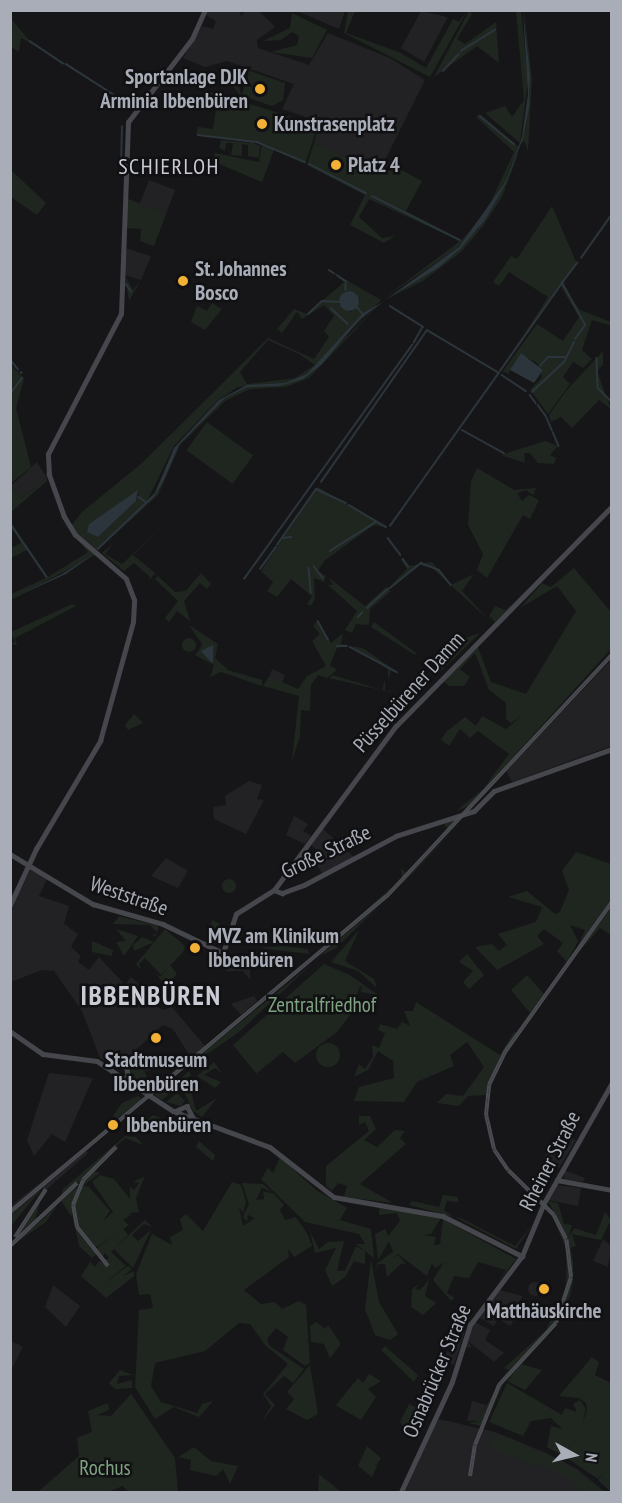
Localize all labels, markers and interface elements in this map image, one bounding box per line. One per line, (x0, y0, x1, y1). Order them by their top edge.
place label: Sportanlage DJK Arminia Ibbenbüren (100, 64, 248, 114)
marker: Sportanlage DJK Arminia Ibbenbüren (253, 82, 267, 96)
place label: Kunstrasenplatz (274, 111, 395, 137)
marker: Kunstrasenplatz (255, 117, 269, 131)
place label: Platz 4 (348, 152, 400, 178)
district label: SCHIERLOH (118, 154, 220, 180)
marker: Platz 4 (329, 158, 343, 172)
place label: St. Johannes Bosco (195, 256, 288, 306)
marker: St. Johannes Bosco (176, 274, 190, 288)
street label: Püsselbürener Damm (348, 626, 470, 758)
street label: Große Straße (277, 820, 375, 884)
street label: Weststraße (87, 871, 171, 921)
place label: MVZ am Klinikum Ibbenbüren (208, 923, 339, 973)
marker: MVZ am Klinikum Ibbenbüren (186, 939, 204, 957)
district label: IBBENBÜREN (81, 980, 221, 1012)
park label: Zentralfriedhof (268, 992, 376, 1018)
marker: Stadtmuseum Ibbenbüren (149, 1031, 163, 1045)
place label: Stadtmuseum Ibbenbüren (105, 1047, 207, 1097)
street label: Rheiner Straße (514, 1107, 586, 1215)
place label: Ibbenbüren (126, 1112, 211, 1138)
marker: Ibbenbüren (104, 1116, 122, 1134)
marker: Matthäuskirche (537, 1282, 551, 1296)
place label: Matthäuskirche (487, 1298, 601, 1324)
street label: Osnabrücker Straße (398, 1301, 476, 1441)
north arrow (544, 1425, 604, 1485)
text: N (581, 1452, 602, 1463)
park label: Rochus (79, 1455, 131, 1481)

